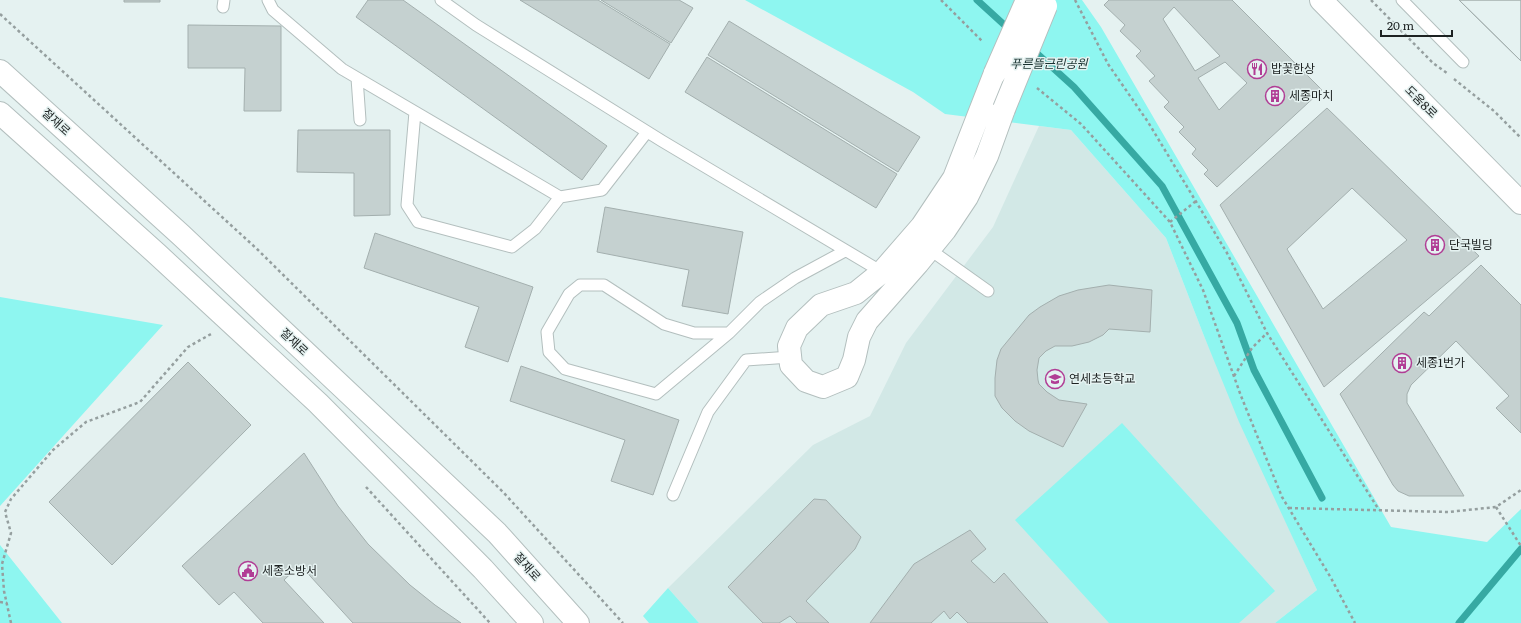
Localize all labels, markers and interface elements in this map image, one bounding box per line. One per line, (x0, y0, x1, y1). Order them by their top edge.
scale bar (1381, 12, 1452, 38)
text: 20 m (1387, 16, 1414, 34)
park label: 푸른뜰근린공원 (1010, 54, 1089, 72)
restaurant icon: 밥꽃한상 (1246, 58, 1268, 80)
place label: 밥꽃한상 (1271, 59, 1315, 77)
street label: 도움8로 (1401, 81, 1442, 122)
building icon: 세종마치 (1264, 85, 1286, 107)
place label: 세종마치 (1289, 86, 1333, 104)
street label: 절재로 (38, 103, 75, 139)
building icon: 단국빌딩 (1424, 234, 1446, 256)
place label: 단국빌딩 (1449, 235, 1493, 253)
street label: 절재로 (276, 323, 313, 359)
building icon: 세종1번가 (1391, 352, 1413, 374)
place label: 세종1번가 (1416, 353, 1465, 371)
school or university icon: 연세초등학교 (1044, 368, 1066, 390)
place label: 연세초등학교 (1069, 369, 1135, 387)
street label: 절재로 (510, 548, 546, 585)
public building icon: 세종소방서 (237, 560, 259, 582)
place label: 세종소방서 (262, 561, 317, 579)

